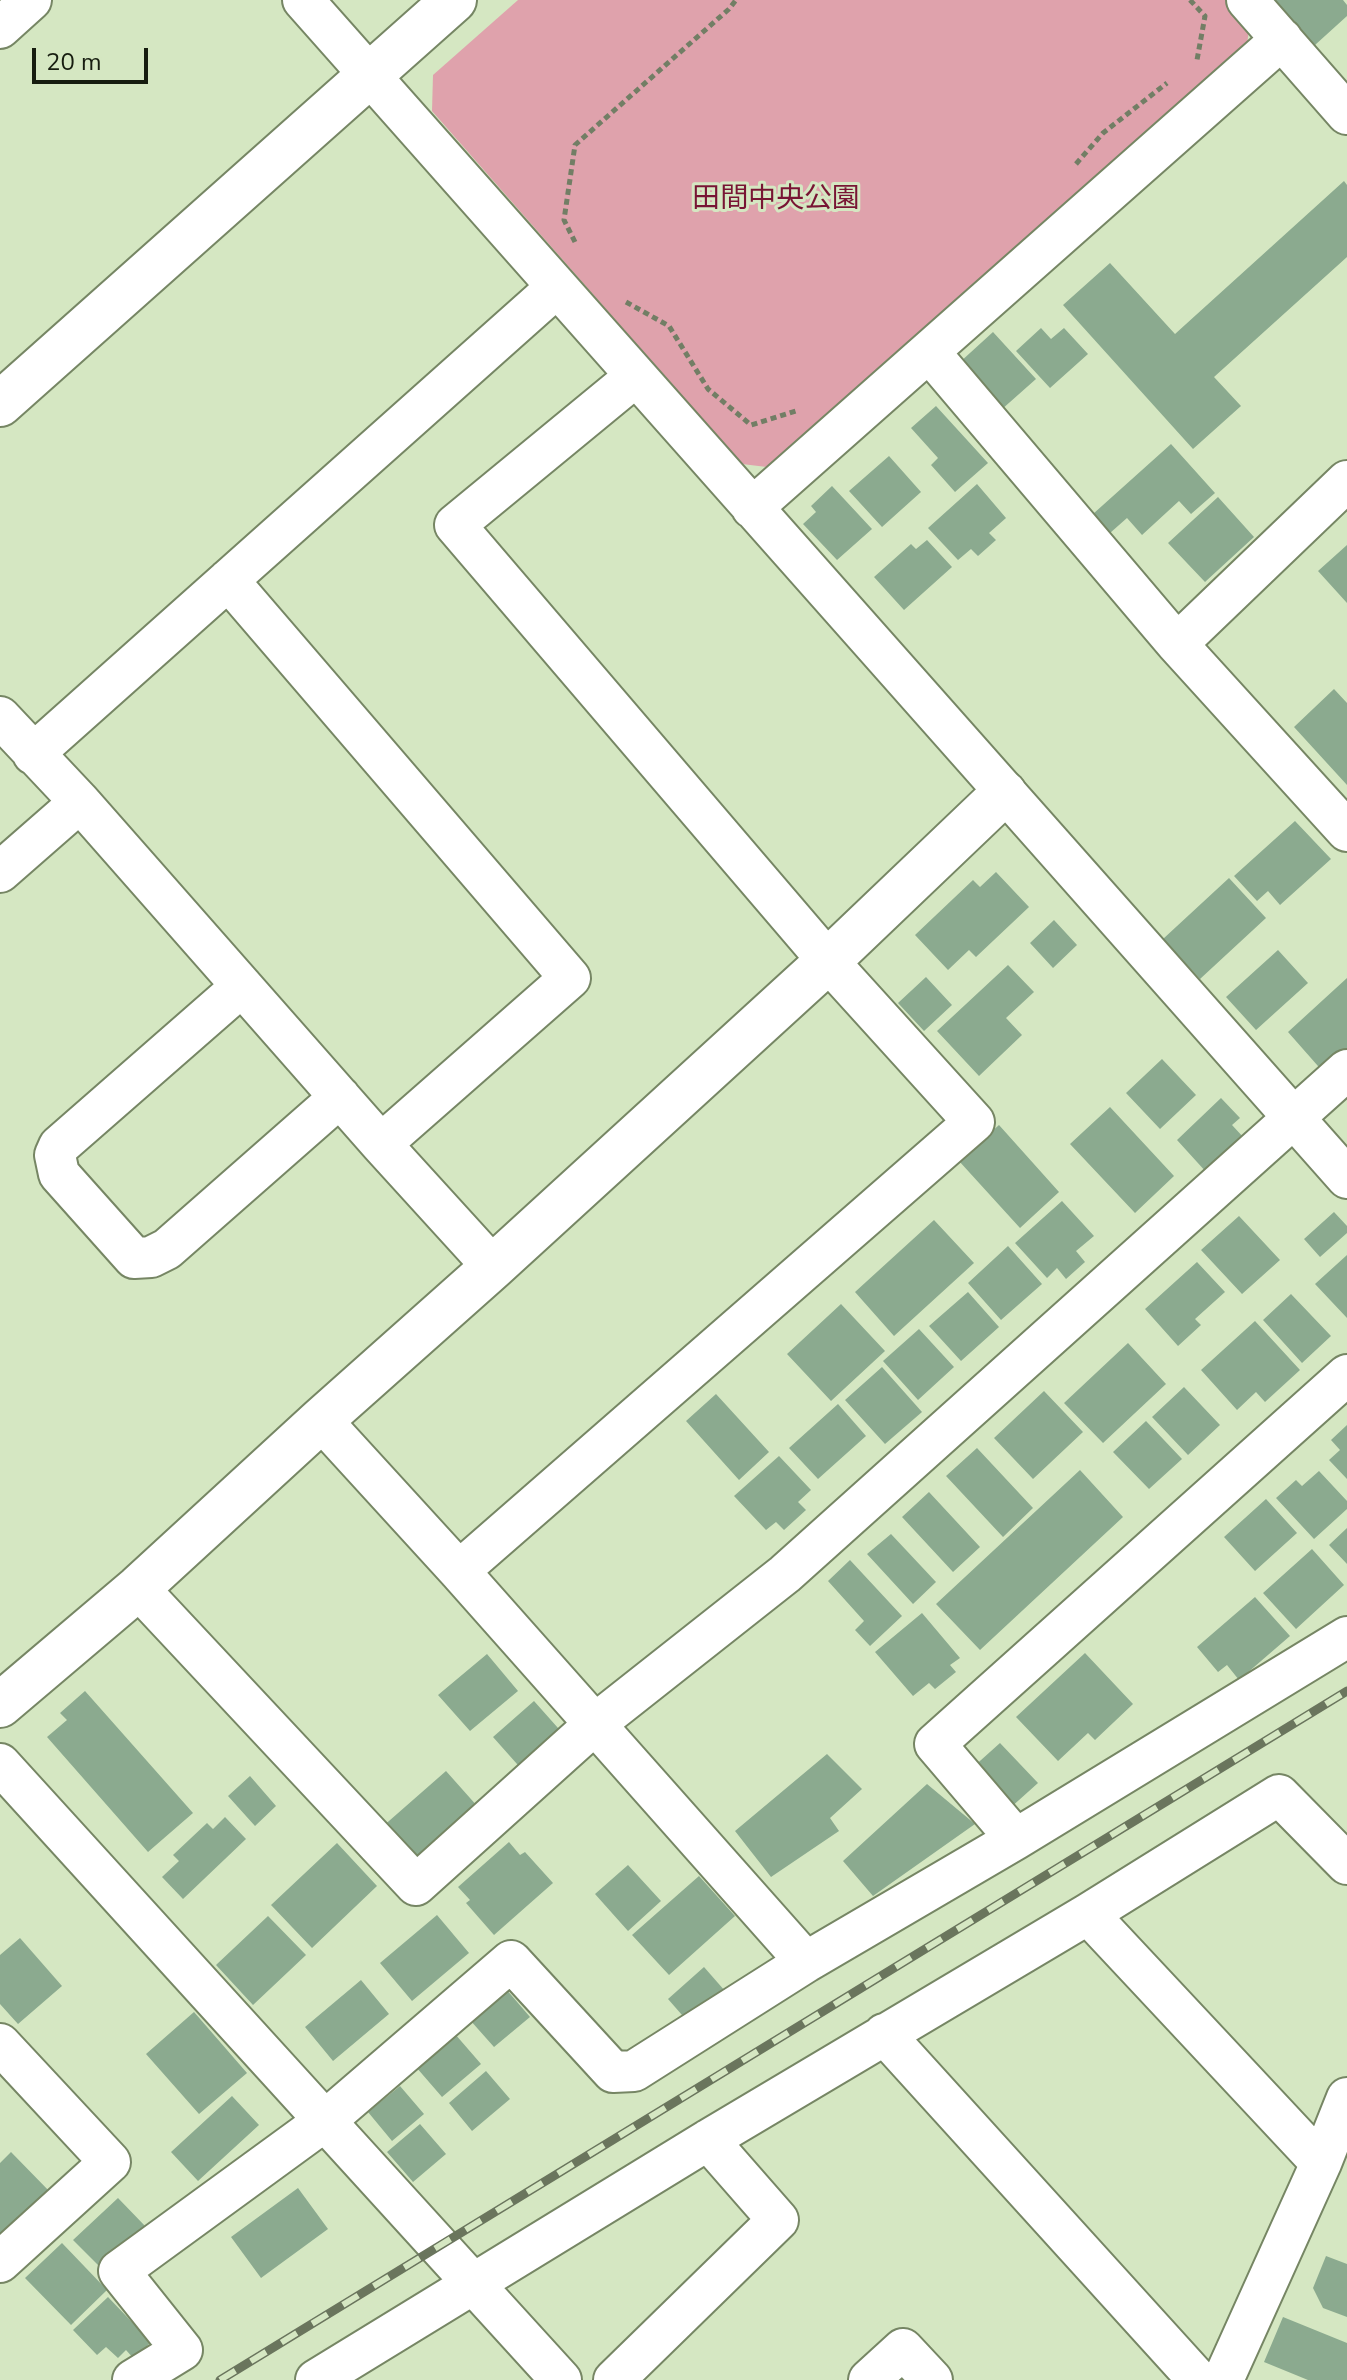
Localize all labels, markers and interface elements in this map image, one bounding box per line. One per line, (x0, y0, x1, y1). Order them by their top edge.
scale bar (36, 32, 152, 82)
text: 20 m (46, 46, 102, 78)
park label: 田間中央公園 (692, 183, 860, 217)

